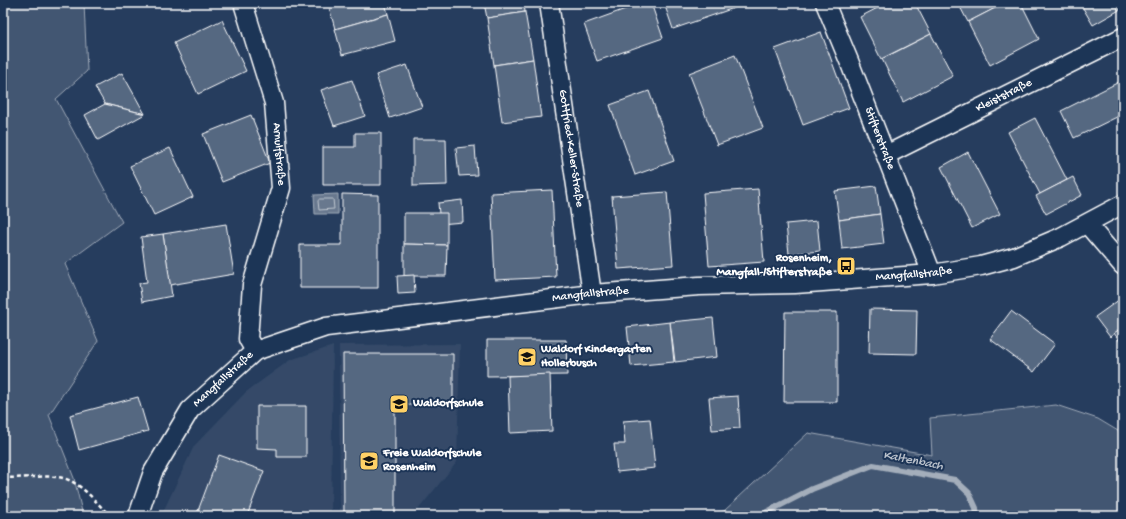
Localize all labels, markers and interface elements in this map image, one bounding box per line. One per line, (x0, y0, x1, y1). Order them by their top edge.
street label: Kleiststraße (974, 76, 1035, 116)
street label: Gottfried-Keller-Straße (555, 89, 586, 209)
street label: Stifterstraße (861, 105, 898, 173)
street label: Arnulfstraße (269, 122, 288, 187)
place label: Rosenheim, Mangfall-/Stifterstraße (716, 252, 833, 280)
bus stop icon: Rosenheim, Mangfall-/Stifterstraße (835, 255, 857, 277)
street label: Mangfallstraße (875, 264, 954, 285)
street label: Mangfallstraße (552, 284, 630, 306)
place label: Waldorf Kindergarten Hollerbusch (540, 343, 652, 371)
school or university icon: Waldorf Kindergarten Hollerbusch (516, 346, 538, 368)
street label: Mangfallstraße (190, 348, 257, 411)
school or university icon: Waldorfschule (388, 393, 410, 415)
place label: Waldorfschule (412, 397, 484, 411)
place label: Freie Waldorfschule Rosenheim (382, 447, 482, 475)
water label: Kaltenbach (882, 448, 945, 474)
school or university icon: Freie Waldorfschule Rosenheim (358, 450, 380, 472)

